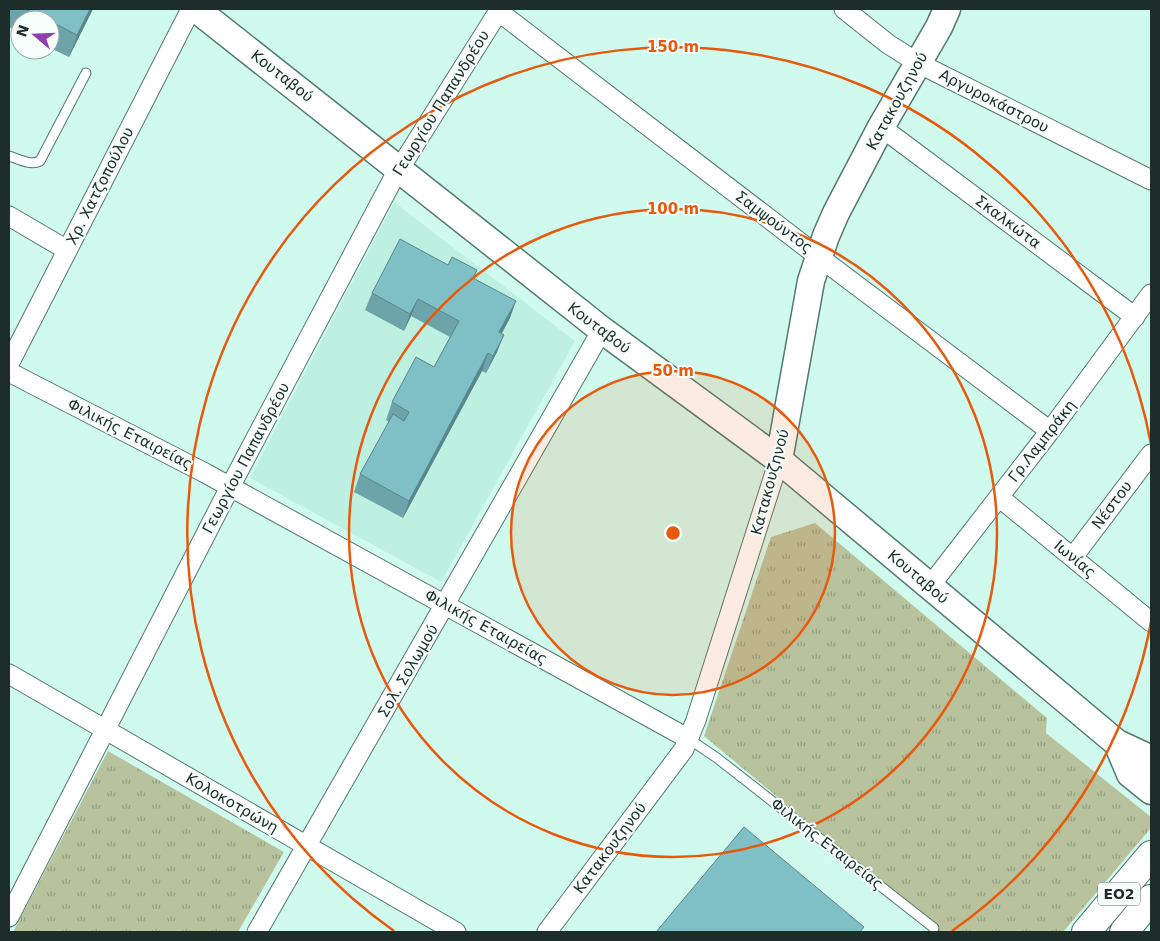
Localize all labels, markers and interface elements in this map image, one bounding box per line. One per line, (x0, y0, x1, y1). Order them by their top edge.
north arrow (10, 10, 60, 60)
text: N (13, 23, 32, 39)
street label: Γεωργίου Παπανδρέου (389, 27, 493, 179)
text: 150 m (647, 38, 699, 56)
street label: Κουταβού (247, 46, 317, 106)
street label: Κατακουζηνού (863, 49, 931, 153)
street label: Αργυροκάστρου (936, 66, 1052, 136)
street label: Χρ. Χατζοπούλου (63, 124, 137, 248)
street label: Σαμψούντος (732, 187, 816, 257)
street label: Σκαλκώτα (972, 192, 1044, 253)
text: 100 m (647, 200, 699, 218)
street label: Κουταβού (564, 299, 634, 357)
text: 50 m (652, 362, 694, 380)
street label: Γεωργίου Παπανδρέου (199, 379, 293, 537)
street label: Φιλικής Εταιρείας (65, 395, 195, 473)
street label: Γρ.Λαμπράκη (1004, 396, 1080, 486)
street label: Κατακουζηνού (747, 427, 793, 537)
street label: Νέστου (1088, 477, 1136, 533)
centre of rings (664, 524, 682, 542)
street label: Ιωνίας (1050, 536, 1100, 582)
street label: Κουταβού (884, 546, 952, 608)
street label: Φιλικής Εταιρείας (421, 586, 551, 668)
street label: Σολ. Σολωμού (374, 621, 442, 721)
street label: Κολοκοτρώνη (182, 769, 282, 837)
street label: Φιλικής Εταιρείας (767, 795, 887, 893)
street label: Κατακουζηνού (570, 799, 650, 897)
road number: ΕΟ2 (1098, 882, 1140, 906)

